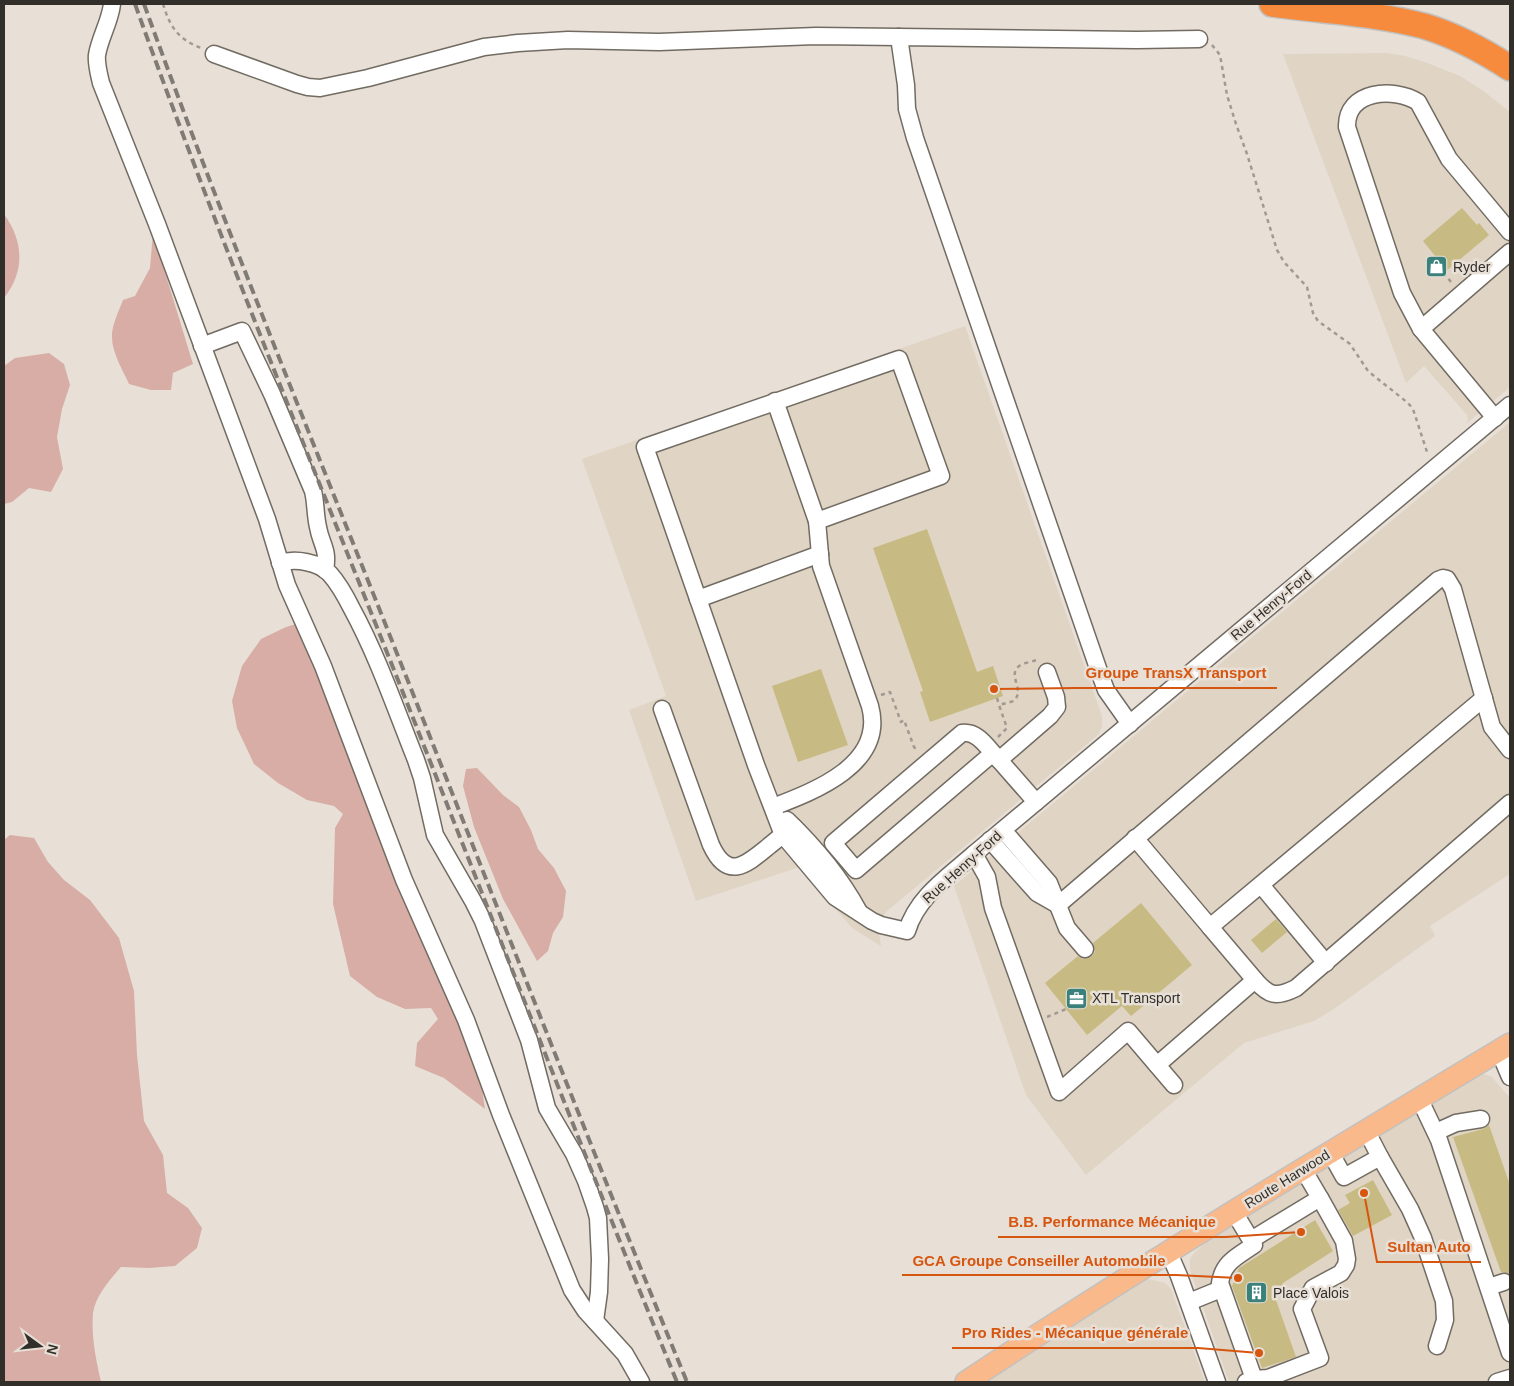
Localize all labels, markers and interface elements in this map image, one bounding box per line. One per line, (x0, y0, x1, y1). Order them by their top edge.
shop icon: Ryder (1425, 255, 1449, 279)
place label: Ryder (1453, 259, 1491, 275)
street label: Rue Henry-Ford (1227, 567, 1315, 643)
callout: Groupe TransX Transport (1076, 658, 1277, 688)
text: Groupe TransX Transport (1086, 664, 1266, 681)
street label: Rue Henry-Ford (919, 827, 1005, 907)
office icon: XTL Transport (1064, 986, 1088, 1010)
place label: XTL Transport (1092, 990, 1180, 1006)
street label: Route Harwood (1242, 1146, 1332, 1212)
callout: B.B. Performance Mécanique (998, 1207, 1226, 1237)
text: B.B. Performance Mécanique (1008, 1213, 1216, 1230)
callout: Sultan Auto (1377, 1232, 1481, 1262)
text: Sultan Auto (1387, 1238, 1471, 1255)
callout: GCA Groupe Conseiller Automobile (902, 1245, 1176, 1275)
text: GCA Groupe Conseiller Automobile (912, 1252, 1166, 1269)
building icon: Place Valois (1245, 1281, 1269, 1305)
place label: Place Valois (1273, 1285, 1349, 1301)
callout: Pro Rides - Mécanique générale (952, 1318, 1198, 1348)
north arrow (15, 1321, 65, 1371)
text: Pro Rides - Mécanique générale (962, 1324, 1188, 1341)
text: N (44, 1342, 62, 1356)

